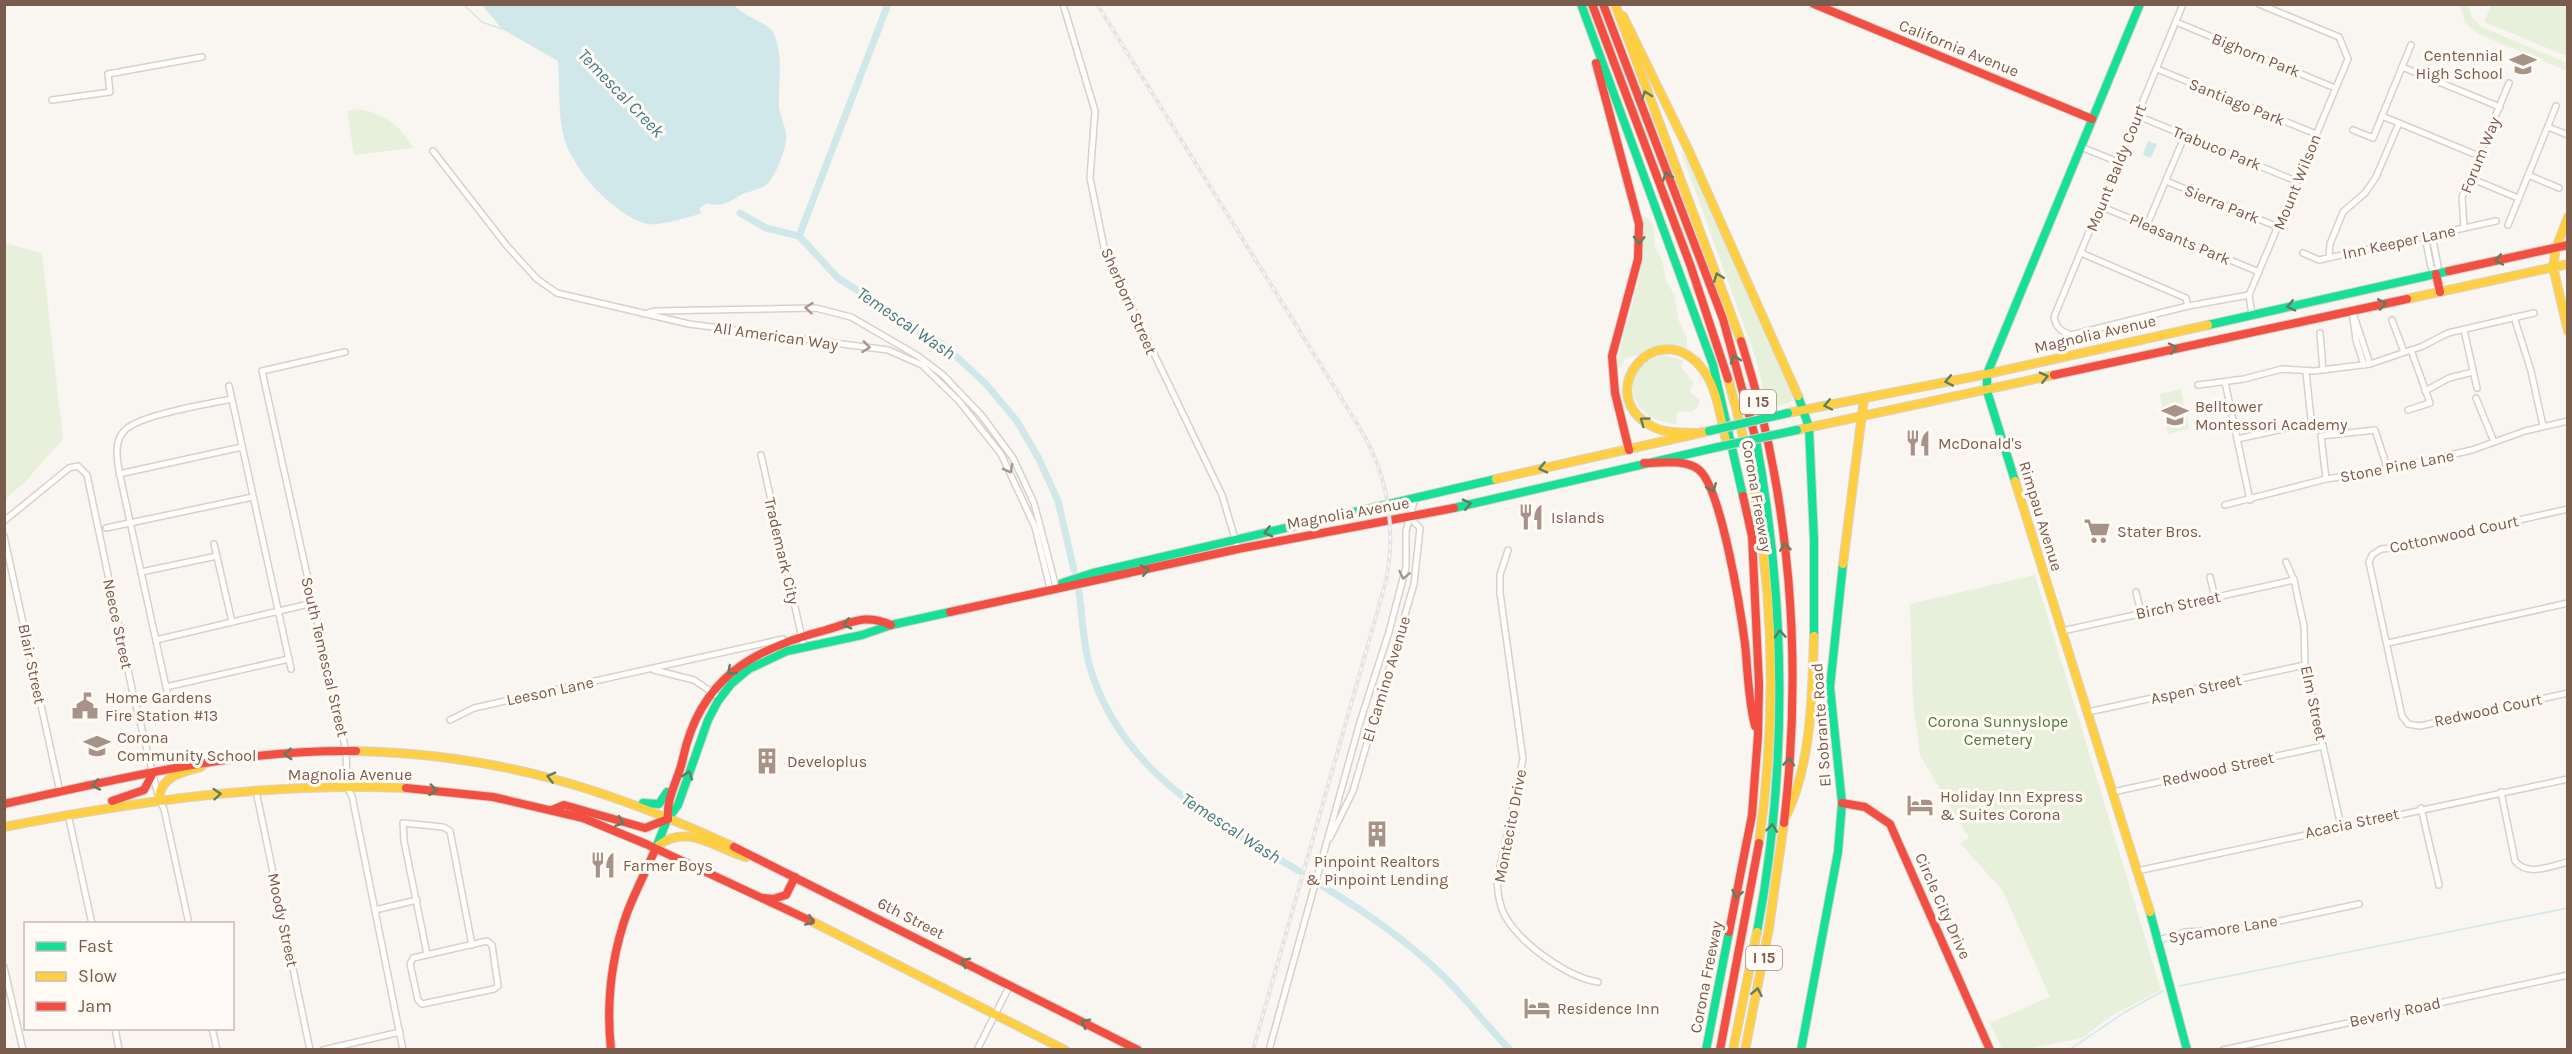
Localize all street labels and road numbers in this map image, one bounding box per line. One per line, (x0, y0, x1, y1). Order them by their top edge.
street label: California Avenue (1896, 15, 2022, 81)
street label: Bighorn Park (2209, 29, 2303, 81)
street label: Santiago Park (2186, 74, 2288, 130)
street label: Mount Baldy Court (2082, 102, 2150, 234)
street label: Forum Way (2456, 113, 2504, 196)
street label: Trabuco Park (2170, 122, 2264, 174)
street label: Mount Wilson (2269, 131, 2325, 233)
street label: Sierra Park (2182, 180, 2262, 228)
street label: Pleasants Park (2127, 209, 2233, 269)
street label: Inn Keeper Lane (2341, 221, 2457, 263)
street label: Sherborn Street (1097, 245, 1161, 357)
street label: Magnolia Avenue (2032, 311, 2158, 357)
street label: All American Way (713, 318, 840, 354)
road number: I 15 (1740, 390, 1776, 414)
street label: Corona Freeway (1738, 438, 1776, 554)
street label: Stone Pine Lane (2338, 446, 2456, 486)
street label: Rimpau Avenue (2015, 459, 2067, 573)
street label: Magnolia Avenue (1285, 493, 1411, 533)
street label: Trademark City (760, 495, 804, 607)
street label: Cottonwood Court (2388, 511, 2520, 557)
street label: South Temescal Street (297, 575, 353, 739)
street label: Neece Street (99, 577, 137, 671)
street label: Birch Street (2134, 587, 2222, 623)
street label: El Camino Avenue (1358, 614, 1414, 744)
street label: Blair Street (14, 622, 50, 706)
street label: El Sobrante Road (1807, 662, 1835, 788)
street label: Elm Street (2297, 664, 2331, 742)
street label: Aspen Street (2149, 670, 2243, 708)
street label: Leeson Lane (505, 672, 595, 710)
street label: Redwood Court (2432, 689, 2544, 731)
street label: Redwood Street (2160, 748, 2276, 790)
street label: Magnolia Avenue (288, 765, 412, 784)
street label: Montecito Drive (1490, 768, 1530, 884)
street label: Acacia Street (2303, 804, 2401, 842)
street label: Circle City Drive (1911, 850, 1975, 962)
street label: Moody Street (264, 871, 302, 969)
street label: 6th Street (874, 893, 948, 943)
street label: Sycamore Lane (2167, 911, 2279, 947)
street label: Corona Freeway (1686, 919, 1726, 1035)
road number: I 15 (1746, 946, 1782, 970)
street label: Beverly Road (2348, 993, 2442, 1031)

